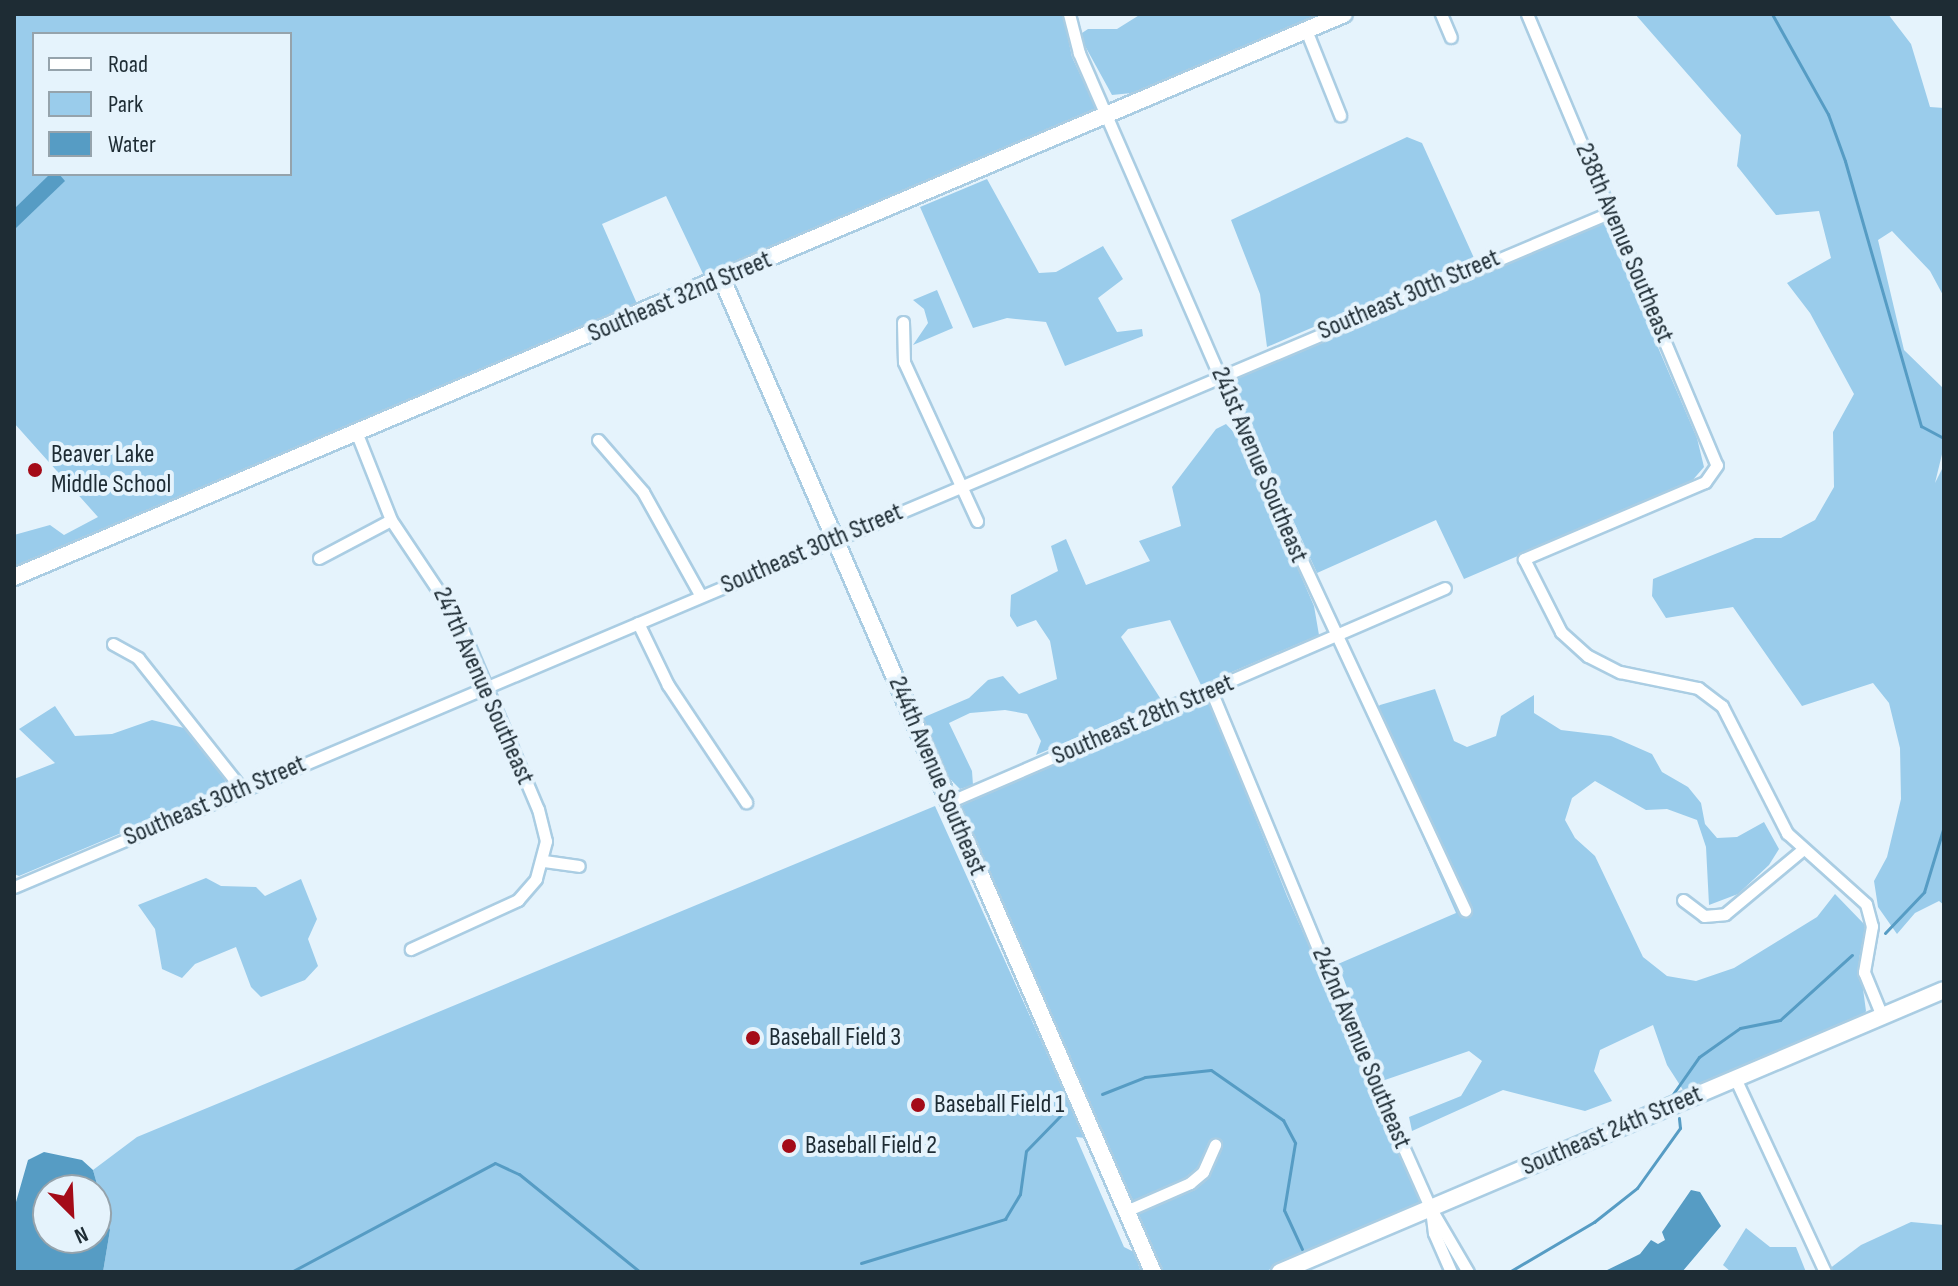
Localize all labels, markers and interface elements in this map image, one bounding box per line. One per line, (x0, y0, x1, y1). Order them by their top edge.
legend (32, 32, 292, 176)
text: Road (108, 50, 148, 79)
text: Park (108, 90, 143, 119)
text: Water (108, 130, 156, 159)
street label: 238th Avenue Southeast (1568, 139, 1680, 347)
street label: Southeast 30th Street (1314, 243, 1504, 347)
street label: Southeast 32nd Street (584, 244, 776, 350)
street label: 241st Avenue Southeast (1204, 363, 1314, 567)
place label: Beaver Lake Middle School (51, 439, 171, 500)
marker: Beaver Lake Middle School (26, 461, 44, 479)
street label: Southeast 30th Street (717, 497, 907, 601)
street label: 247th Avenue Southeast (426, 583, 540, 789)
street label: Southeast 28th Street (1048, 668, 1238, 772)
street label: 244th Avenue Southeast (881, 672, 993, 880)
street label: Southeast 30th Street (120, 749, 310, 853)
street label: 242nd Avenue Southeast (1305, 943, 1417, 1153)
place label: Baseball Field 3 (769, 1022, 901, 1054)
marker: Baseball Field 3 (744, 1029, 762, 1047)
street label: Southeast 24th Street (1517, 1079, 1707, 1183)
place label: Baseball Field 1 (934, 1089, 1064, 1121)
marker: Baseball Field 1 (909, 1096, 927, 1114)
place label: Baseball Field 2 (805, 1130, 937, 1162)
marker: Baseball Field 2 (780, 1137, 798, 1155)
north arrow (32, 1174, 112, 1254)
text: N (70, 1220, 92, 1249)

